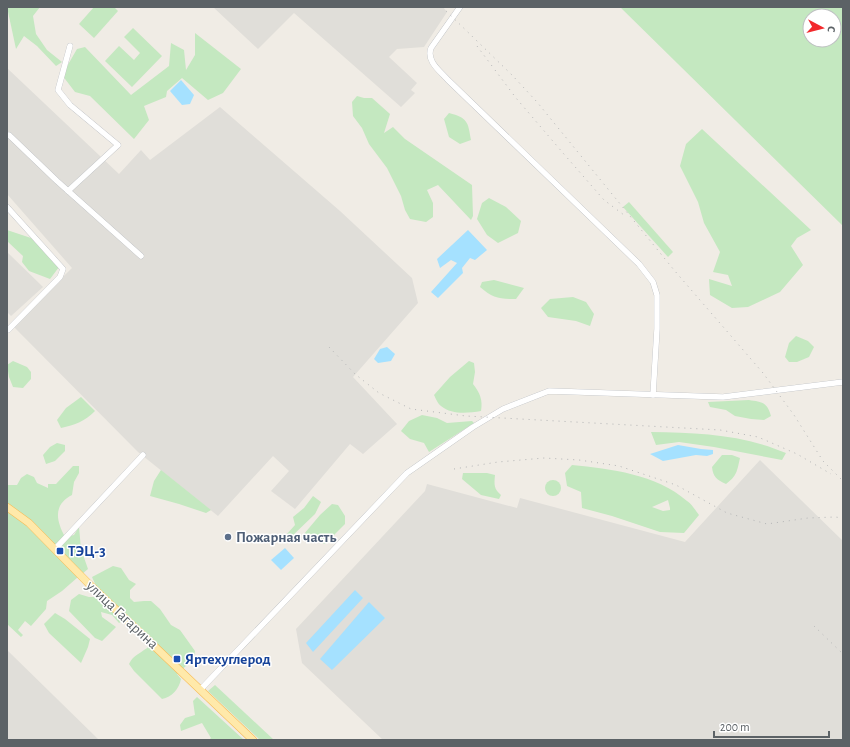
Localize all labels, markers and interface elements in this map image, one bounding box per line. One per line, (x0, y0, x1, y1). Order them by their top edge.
north arrow (802, 8, 842, 48)
text: С (826, 25, 837, 33)
place label: Пожарная часть (236, 530, 336, 545)
marker: Пожарная часть (223, 532, 233, 542)
place label: ТЭЦ-3 (68, 544, 106, 559)
marker: ТЭЦ-3 (55, 546, 65, 556)
street label: улица Гагарина (82, 577, 161, 652)
place label: Яртехуглерод (185, 652, 271, 667)
marker: Яртехуглерод (172, 654, 182, 664)
scale bar (714, 713, 829, 739)
text: 200 m (720, 721, 750, 733)

